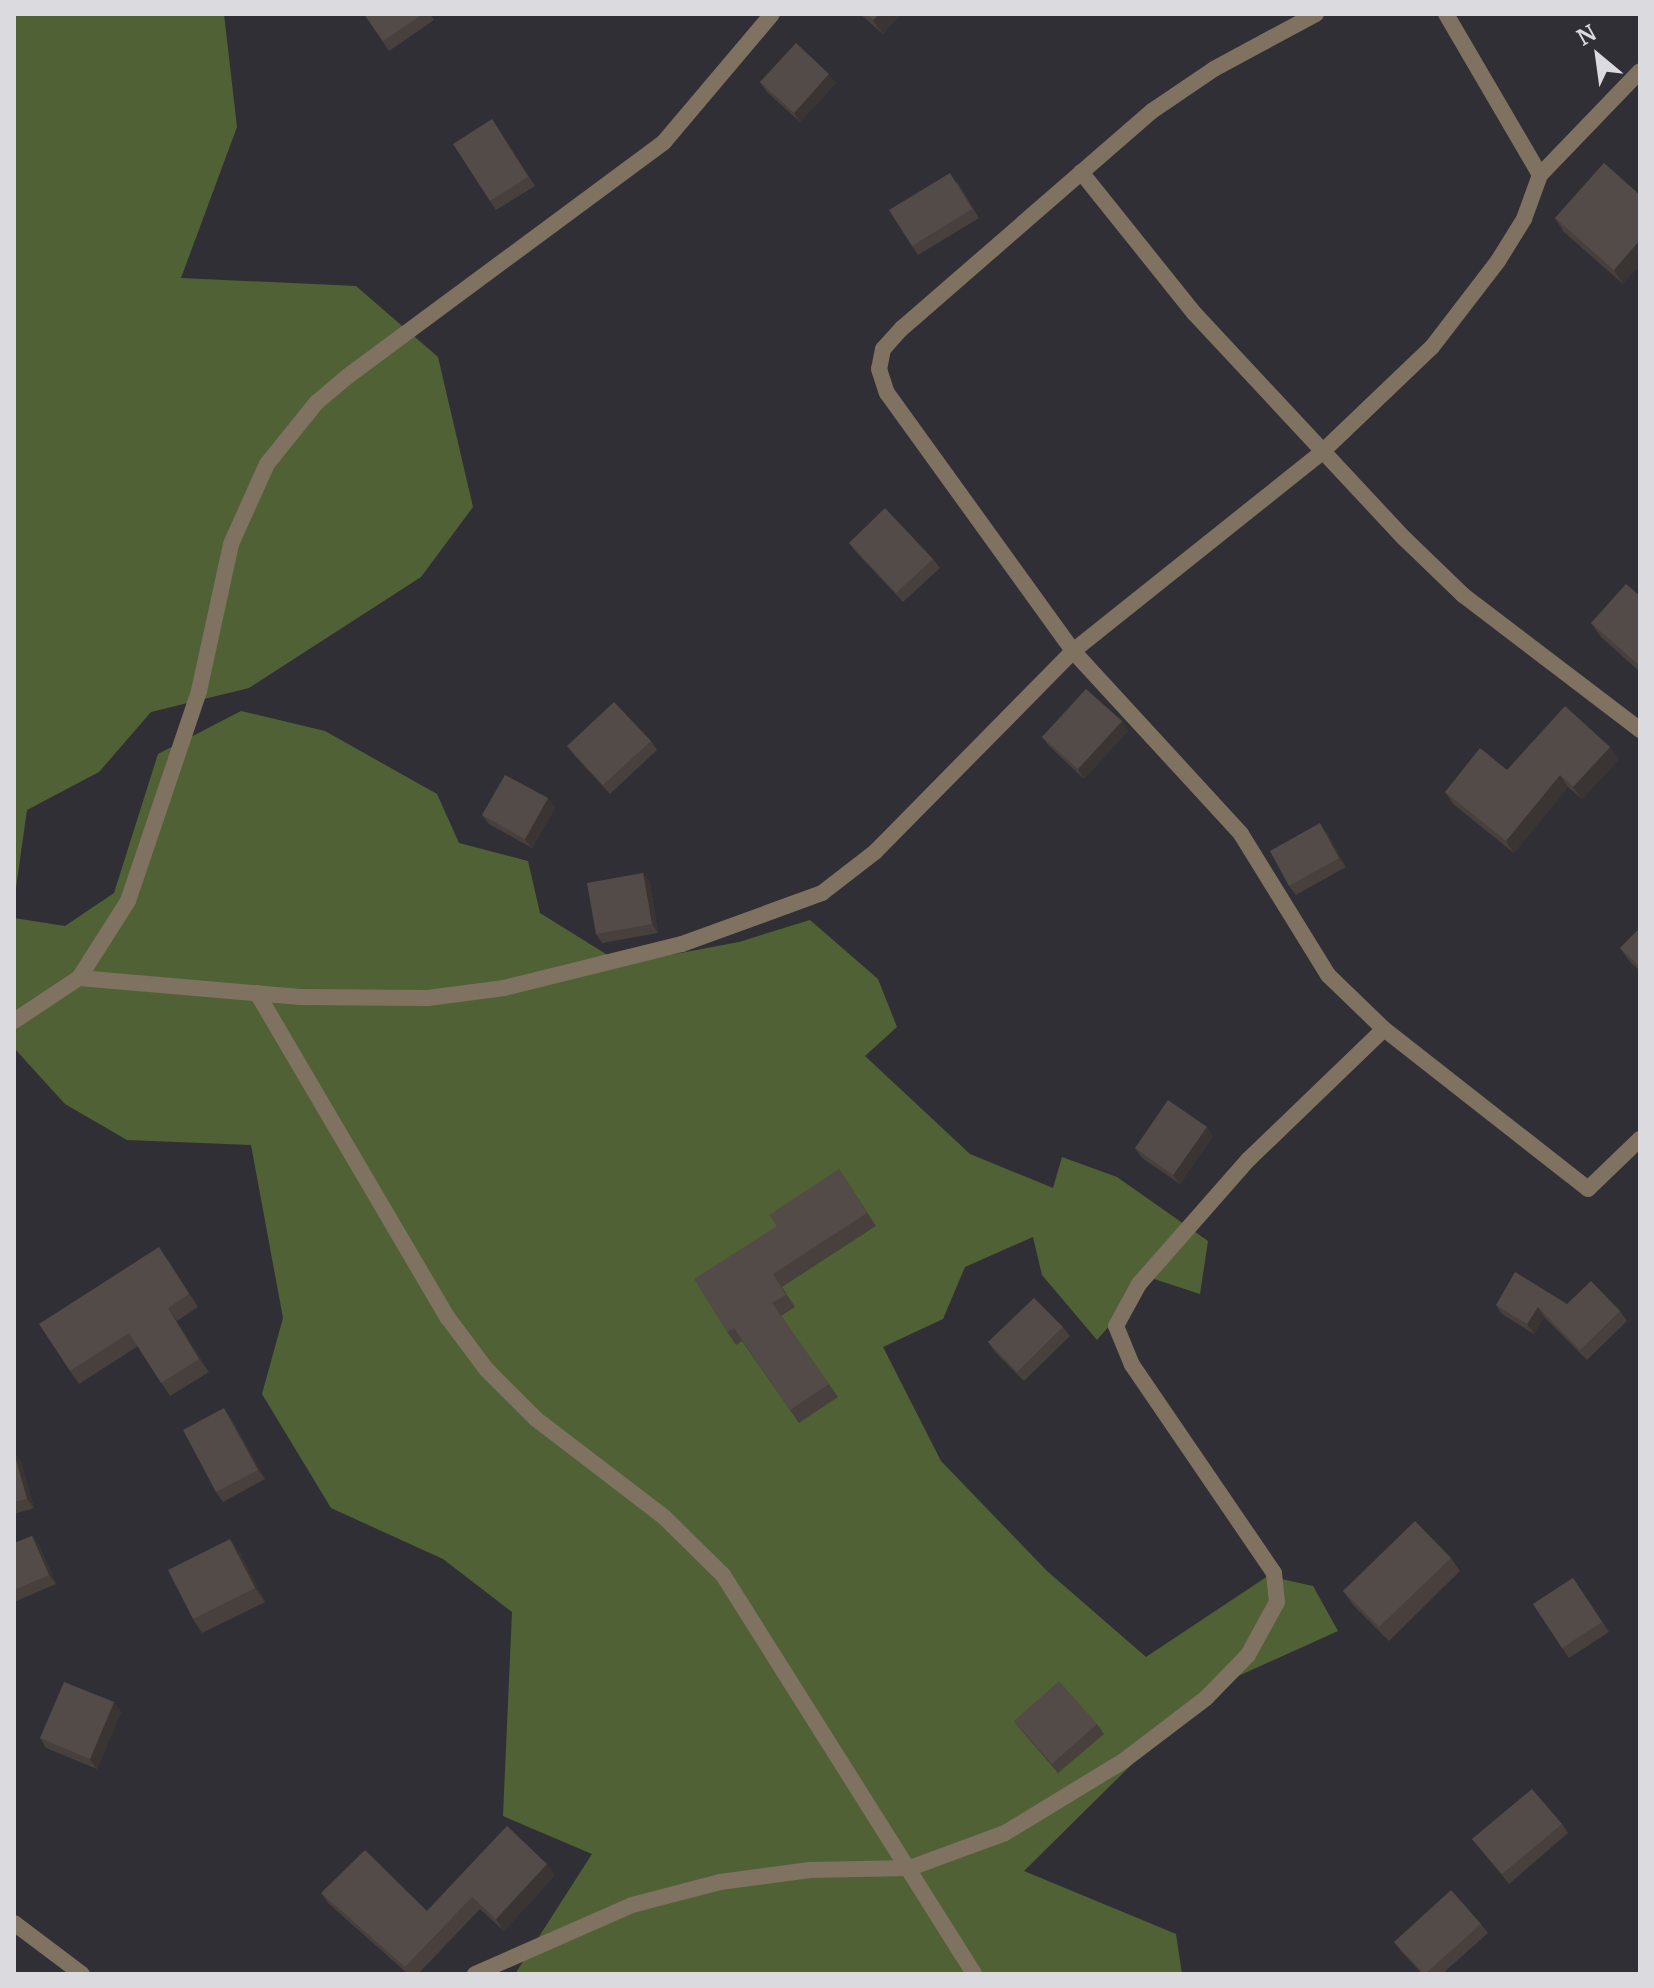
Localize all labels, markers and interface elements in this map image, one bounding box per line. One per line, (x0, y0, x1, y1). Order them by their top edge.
north arrow (1558, 16, 1638, 96)
text: N (1572, 19, 1601, 51)

